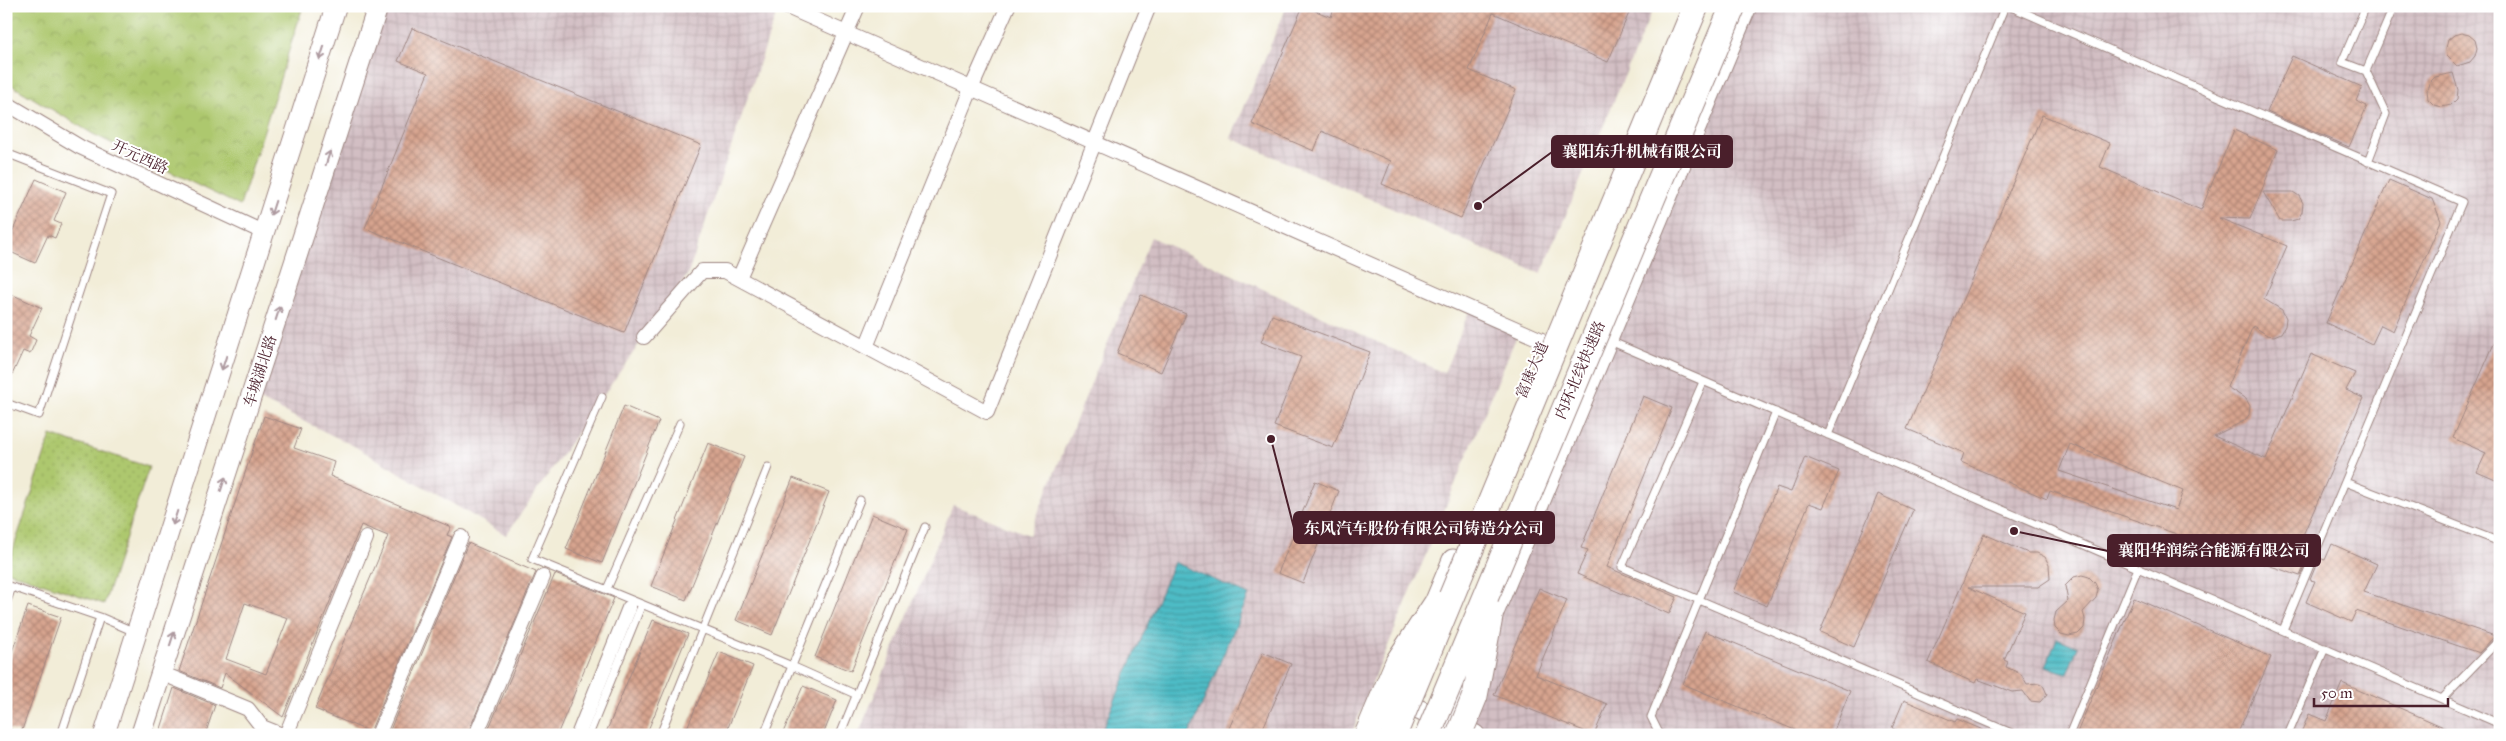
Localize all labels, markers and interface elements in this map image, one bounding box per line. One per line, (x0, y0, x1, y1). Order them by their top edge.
one-way arrow (316, 44, 326, 60)
street label: 开元西路 (109, 136, 171, 178)
callout: 襄阳东升机械有限公司 (1552, 136, 1732, 167)
text: 襄阳东升机械有限公司 (1562, 142, 1722, 161)
one-way arrow (324, 151, 334, 167)
one-way arrow (267, 199, 277, 215)
one-way arrow (274, 305, 284, 321)
street label: 内环北线快速路 (1551, 318, 1609, 422)
street label: 车城湖北路 (240, 333, 280, 409)
street label: 富康大道 (1512, 339, 1552, 401)
one-way arrow (218, 354, 228, 370)
one-way arrow (219, 477, 228, 492)
one-way arrow (169, 509, 179, 525)
callout: 东风汽车股份有限公司铸造分公司 (1294, 512, 1554, 543)
text: 东风汽车股份有限公司铸造分公司 (1304, 519, 1544, 538)
callout: 襄阳华润综合能源有限公司 (2108, 535, 2320, 566)
text: 襄阳华润综合能源有限公司 (2118, 541, 2310, 560)
one-way arrow (168, 631, 178, 647)
scale bar (2314, 676, 2447, 708)
text: 50 m (2321, 684, 2353, 702)

